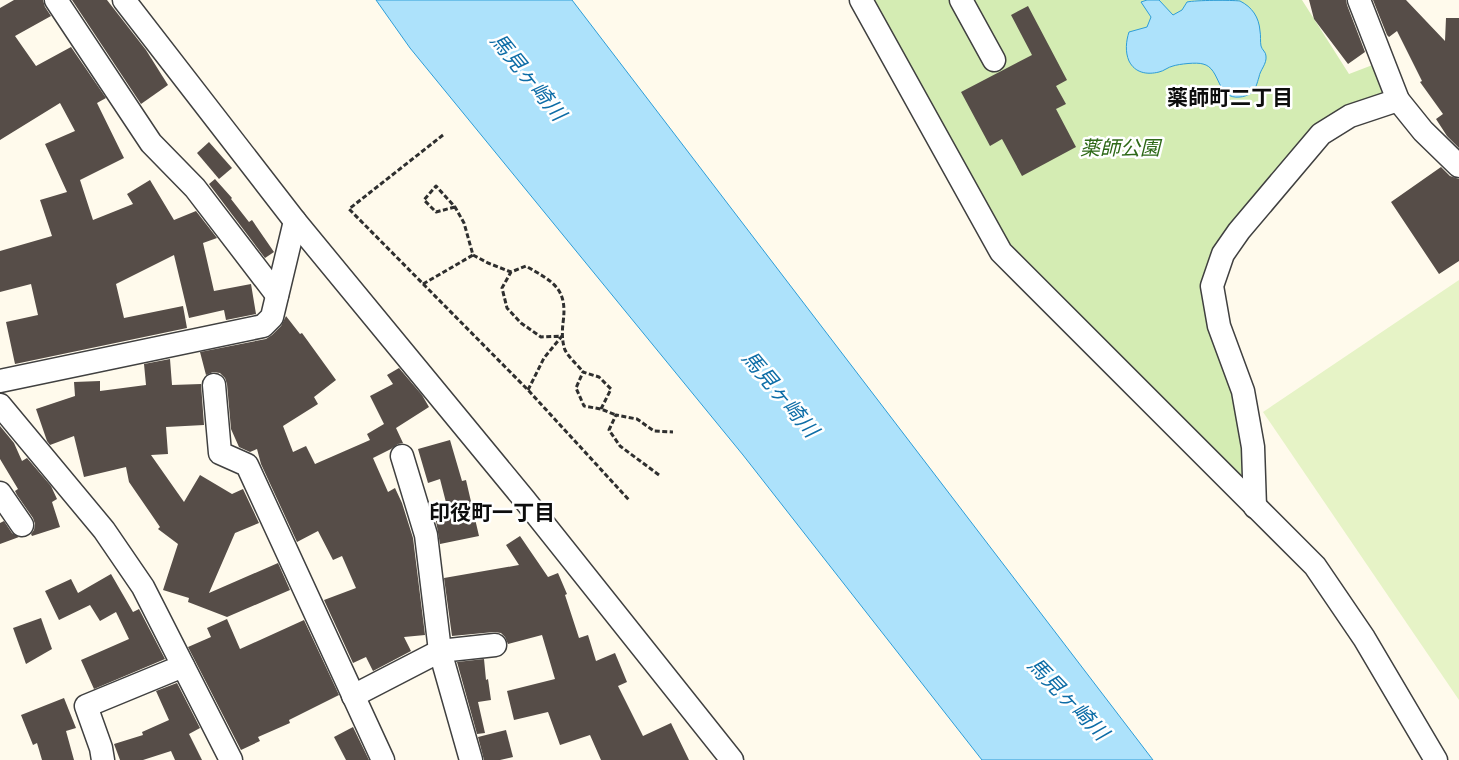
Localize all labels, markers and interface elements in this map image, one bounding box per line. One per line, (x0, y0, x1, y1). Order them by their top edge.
water label: 馬見ヶ崎川 (486, 28, 572, 127)
district label: 薬師町二丁目 (1167, 85, 1293, 110)
park label: 薬師公園 (1080, 136, 1163, 160)
water label: 馬見ヶ崎川 (737, 345, 825, 443)
district label: 印役町一丁目 (429, 500, 555, 525)
water label: 馬見ヶ崎川 (1023, 652, 1115, 747)

